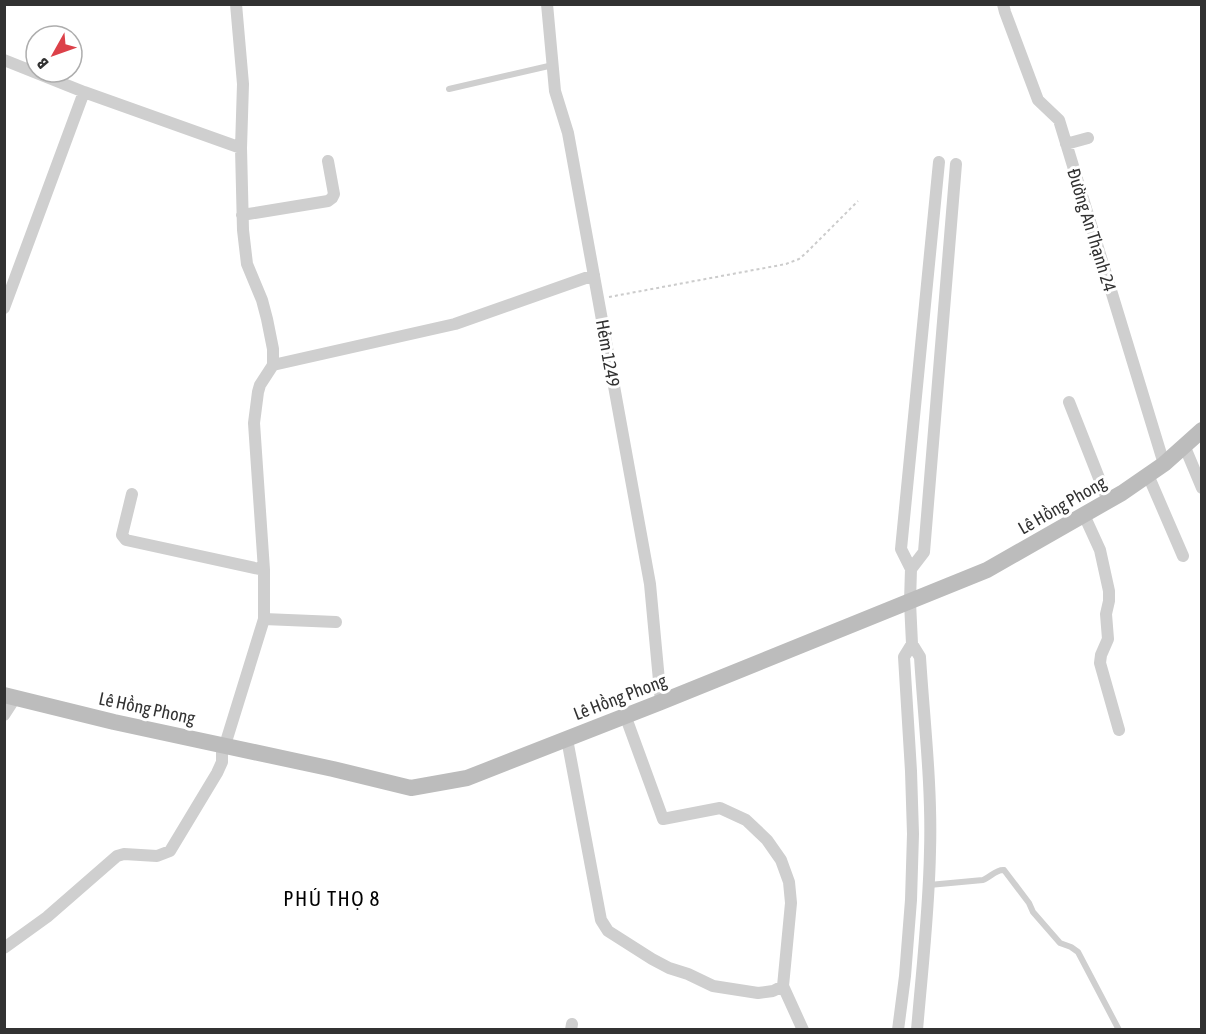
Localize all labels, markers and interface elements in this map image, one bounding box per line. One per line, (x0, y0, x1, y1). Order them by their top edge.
north arrow (24, 24, 84, 84)
text: B (33, 55, 52, 72)
street label: Đường An Thạnh 24 (1063, 166, 1121, 294)
street label: Hẻm 1249 (592, 318, 624, 388)
street label: Lê Hồng Phong (1014, 470, 1110, 539)
street label: Lê Hồng Phong (570, 669, 670, 724)
street label: Lê Hồng Phong (97, 687, 198, 729)
district label: PHÚ THỌ 8 (283, 886, 381, 910)

